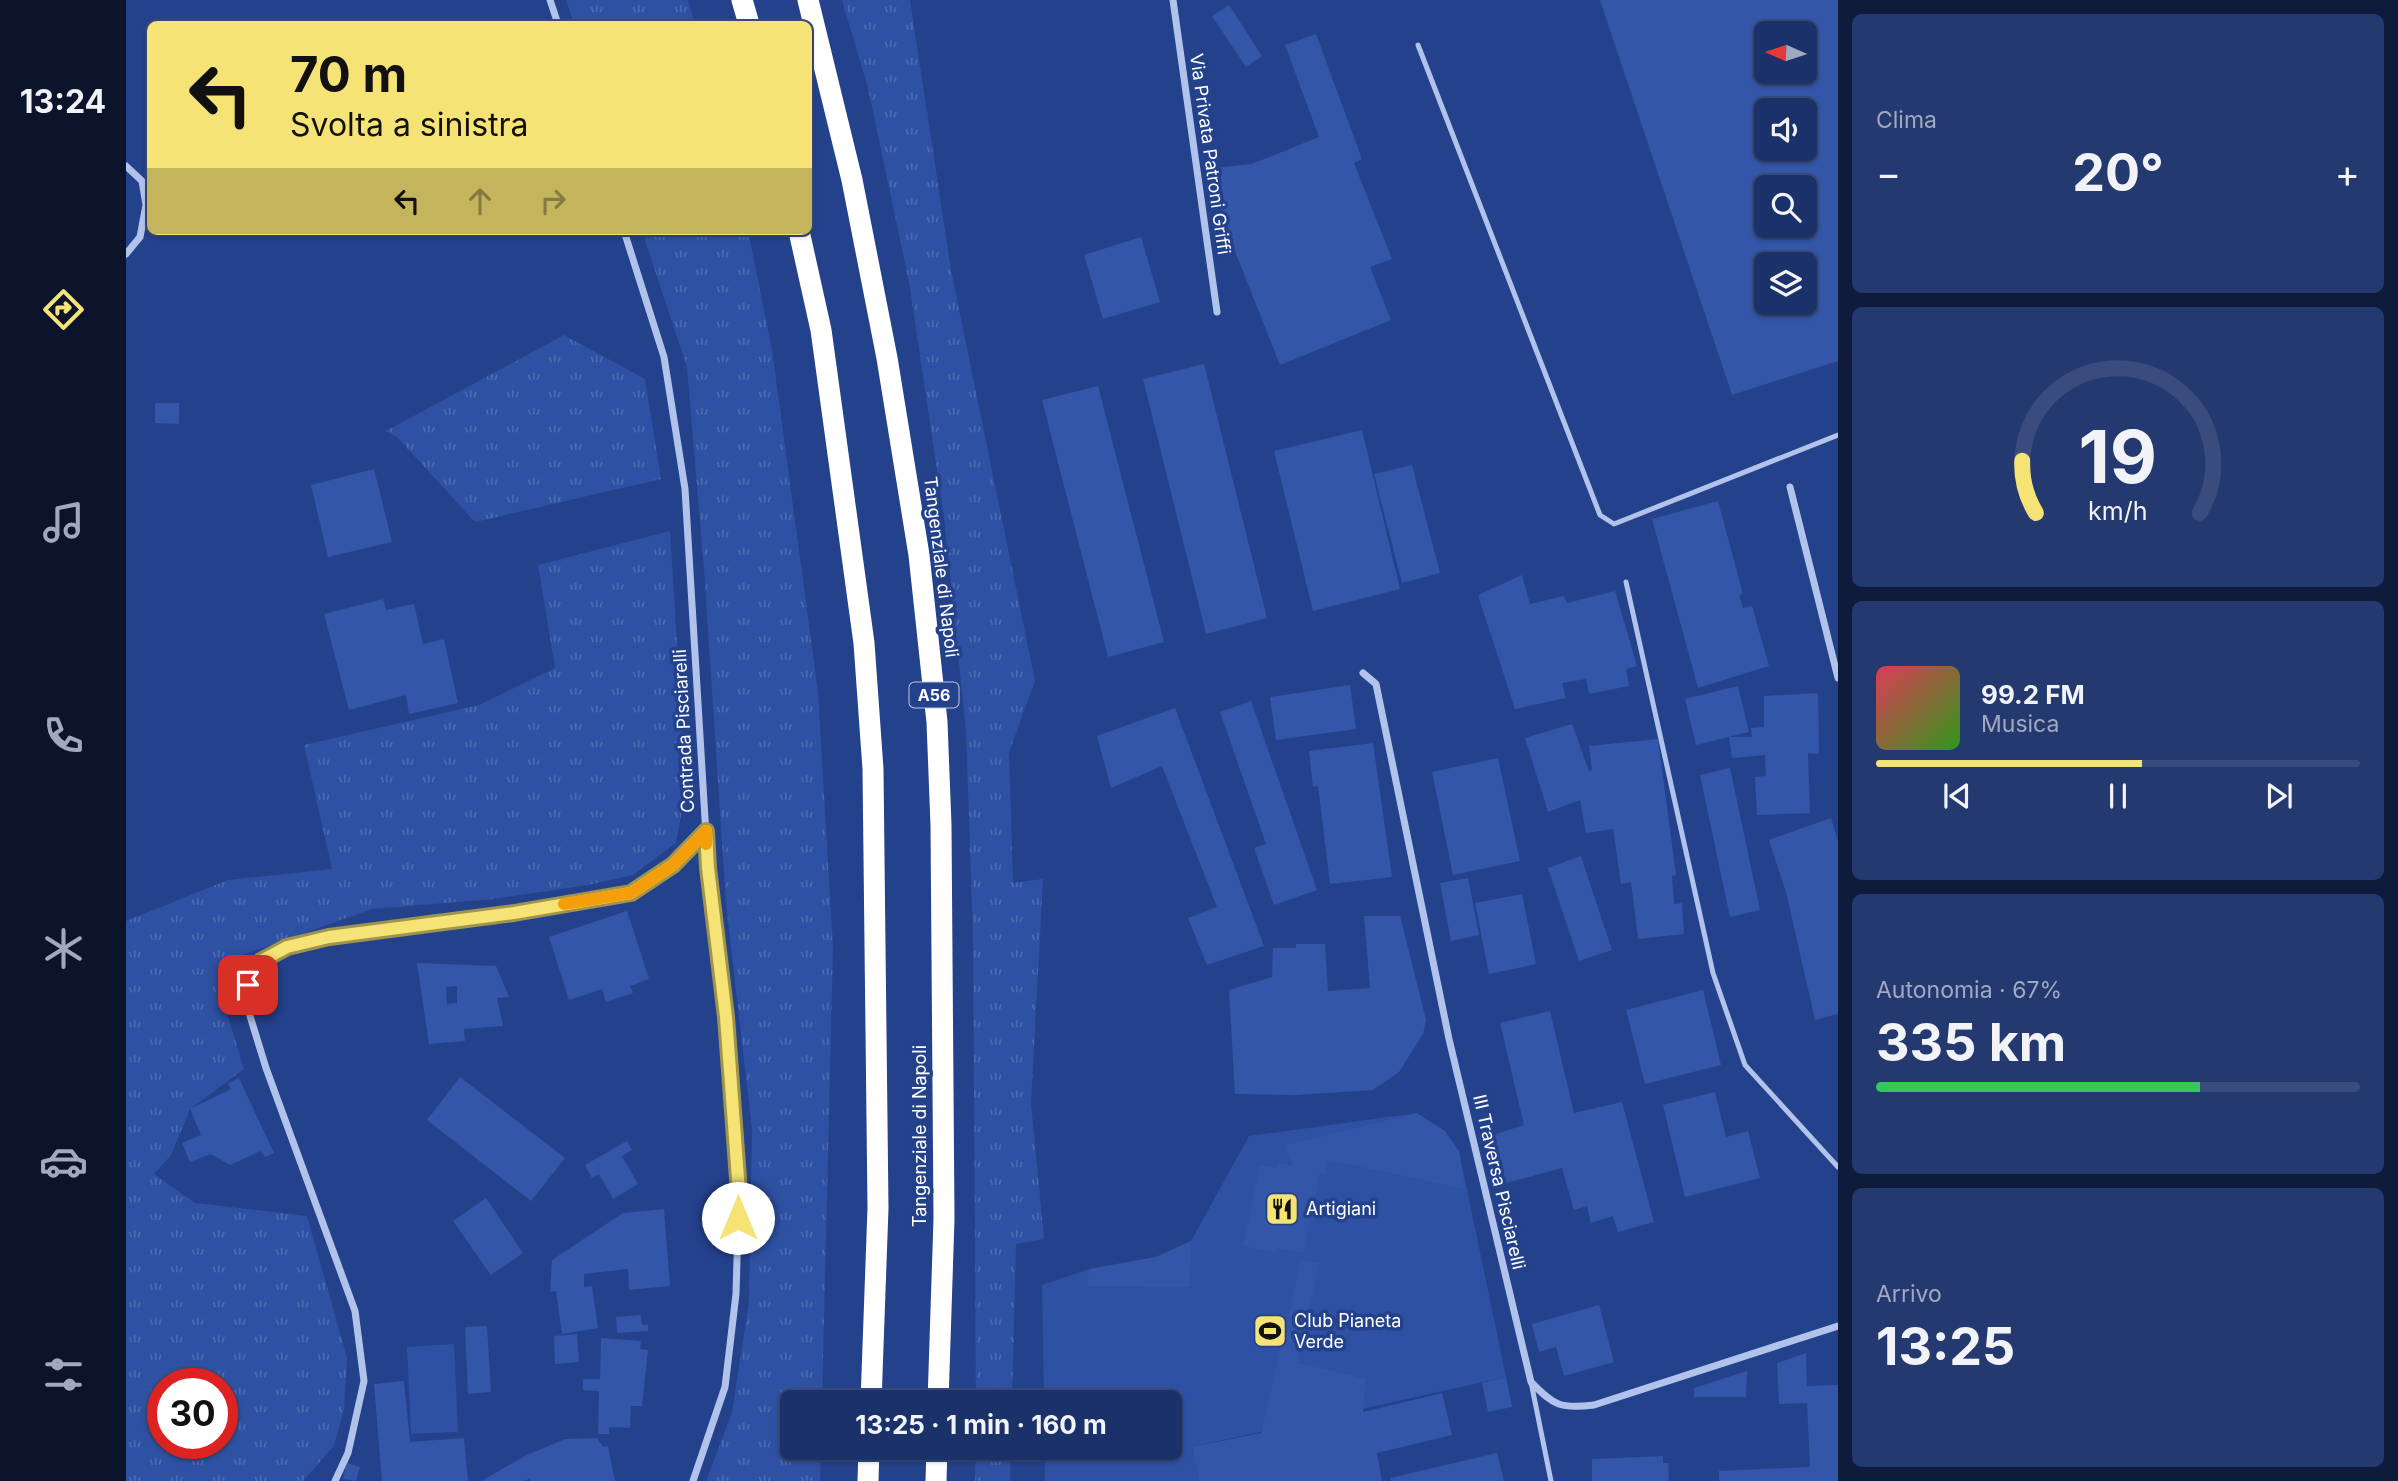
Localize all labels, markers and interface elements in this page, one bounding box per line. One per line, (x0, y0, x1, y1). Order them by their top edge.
north arrow (1754, 21, 1816, 84)
map controls (1754, 21, 1817, 315)
text: 70 m (290, 45, 407, 104)
icon: left (175, 49, 266, 140)
street label: Via Privata Patroni Griffi (1186, 52, 1235, 256)
text: 13:24 (20, 82, 106, 121)
button: sound (1754, 98, 1817, 161)
text: Svolta a sinistra (290, 105, 529, 144)
text: Clima (1876, 106, 1937, 134)
text: 20° (2072, 141, 2164, 204)
text: − (1876, 150, 1901, 196)
text: + (2335, 150, 2360, 196)
button: search (1754, 175, 1817, 238)
icon: left (388, 182, 426, 220)
icon: ahead (461, 182, 499, 220)
icon: right (534, 182, 572, 220)
button: layers (1754, 252, 1817, 315)
icon: directions (39, 285, 88, 334)
text: 19 (2079, 413, 2157, 502)
street label: Tangenziale di Napoli (920, 475, 963, 659)
text: km/h (2088, 496, 2148, 526)
icon: music (39, 498, 88, 547)
street label: Contrada Pisciarelli (669, 649, 698, 813)
text: 99.2 FM (1981, 679, 2085, 710)
road number: A56 (910, 682, 958, 708)
text: Musica (1981, 710, 2059, 738)
icon: phone (39, 711, 88, 760)
icon: previous (1938, 777, 1976, 815)
icon: pause (2099, 777, 2137, 815)
icon: next (2260, 777, 2298, 815)
icon: climate (39, 924, 88, 973)
pin (218, 955, 278, 1015)
icon: arrive (229, 966, 267, 1004)
text: Autonomia · 67% (1876, 976, 2062, 1004)
text: 335 km (1876, 1011, 2066, 1074)
street label: Tangenziale di Napoli (909, 1045, 930, 1227)
street label: III Traversa Pisciarelli (1469, 1092, 1530, 1271)
icon: car (39, 1137, 88, 1186)
position arrow (701, 1181, 775, 1255)
restaurant icon: Artigiani (1263, 1190, 1301, 1228)
place label: Artigiani (1306, 1198, 1376, 1219)
text: Arrivo (1876, 1280, 1942, 1308)
place label: Club Pianeta Verde (1294, 1310, 1401, 1352)
sports icon: Club Pianeta Verde (1251, 1312, 1289, 1350)
text: 13:25 (1876, 1315, 2015, 1378)
icon: filters (39, 1350, 88, 1399)
speed limit sign: 30 (147, 1368, 238, 1459)
text: 13:25 · 1 min · 160 m (855, 1409, 1107, 1440)

